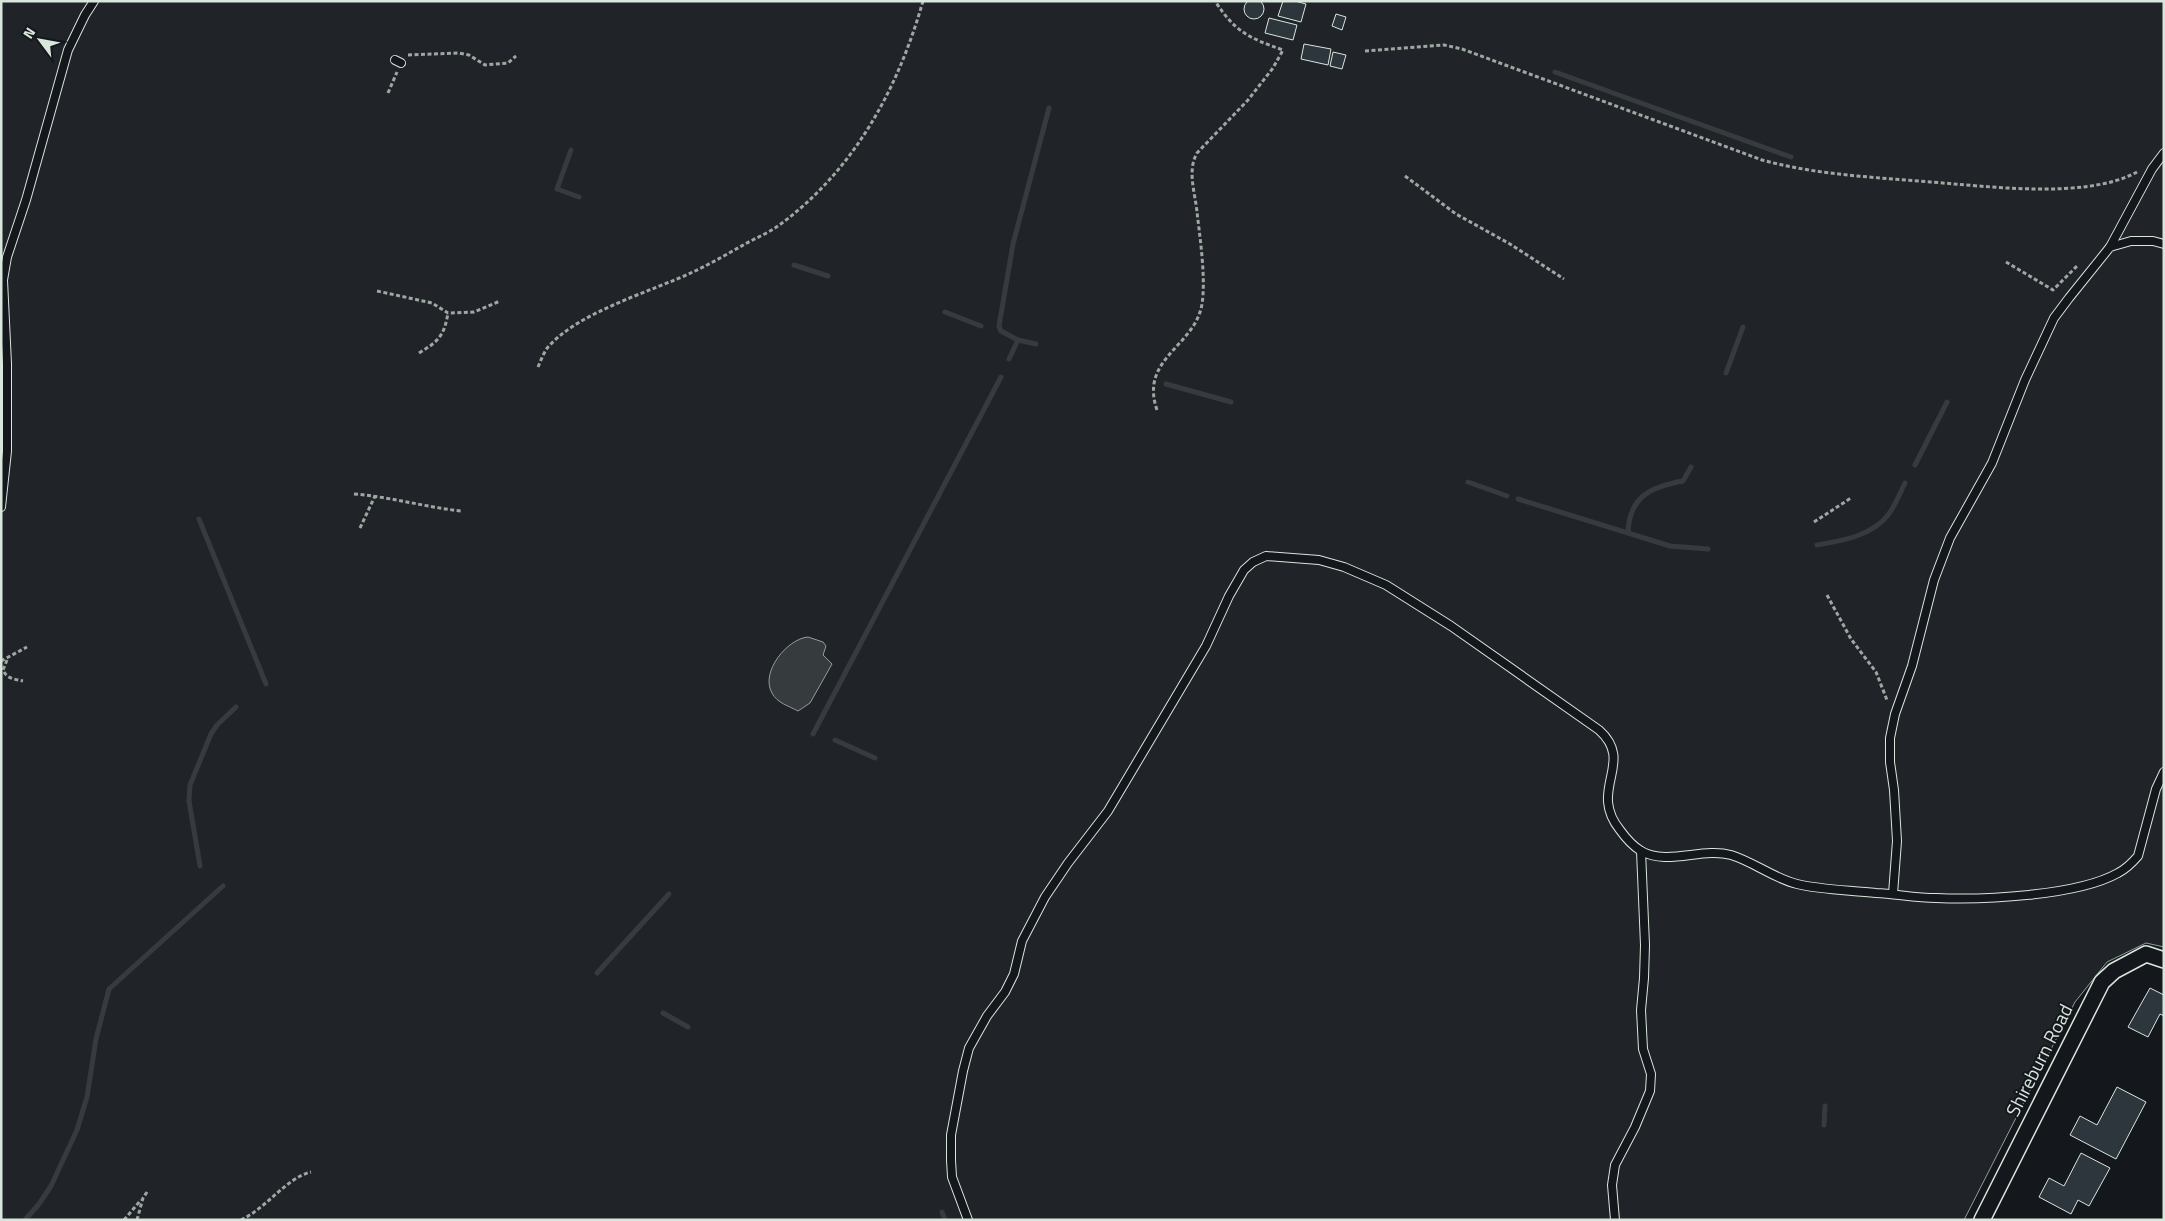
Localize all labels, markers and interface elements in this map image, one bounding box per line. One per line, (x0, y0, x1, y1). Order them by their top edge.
north arrow (15, 15, 65, 65)
text: N (17, 23, 40, 43)
street label: Shireburn Road (1998, 998, 2079, 1121)

